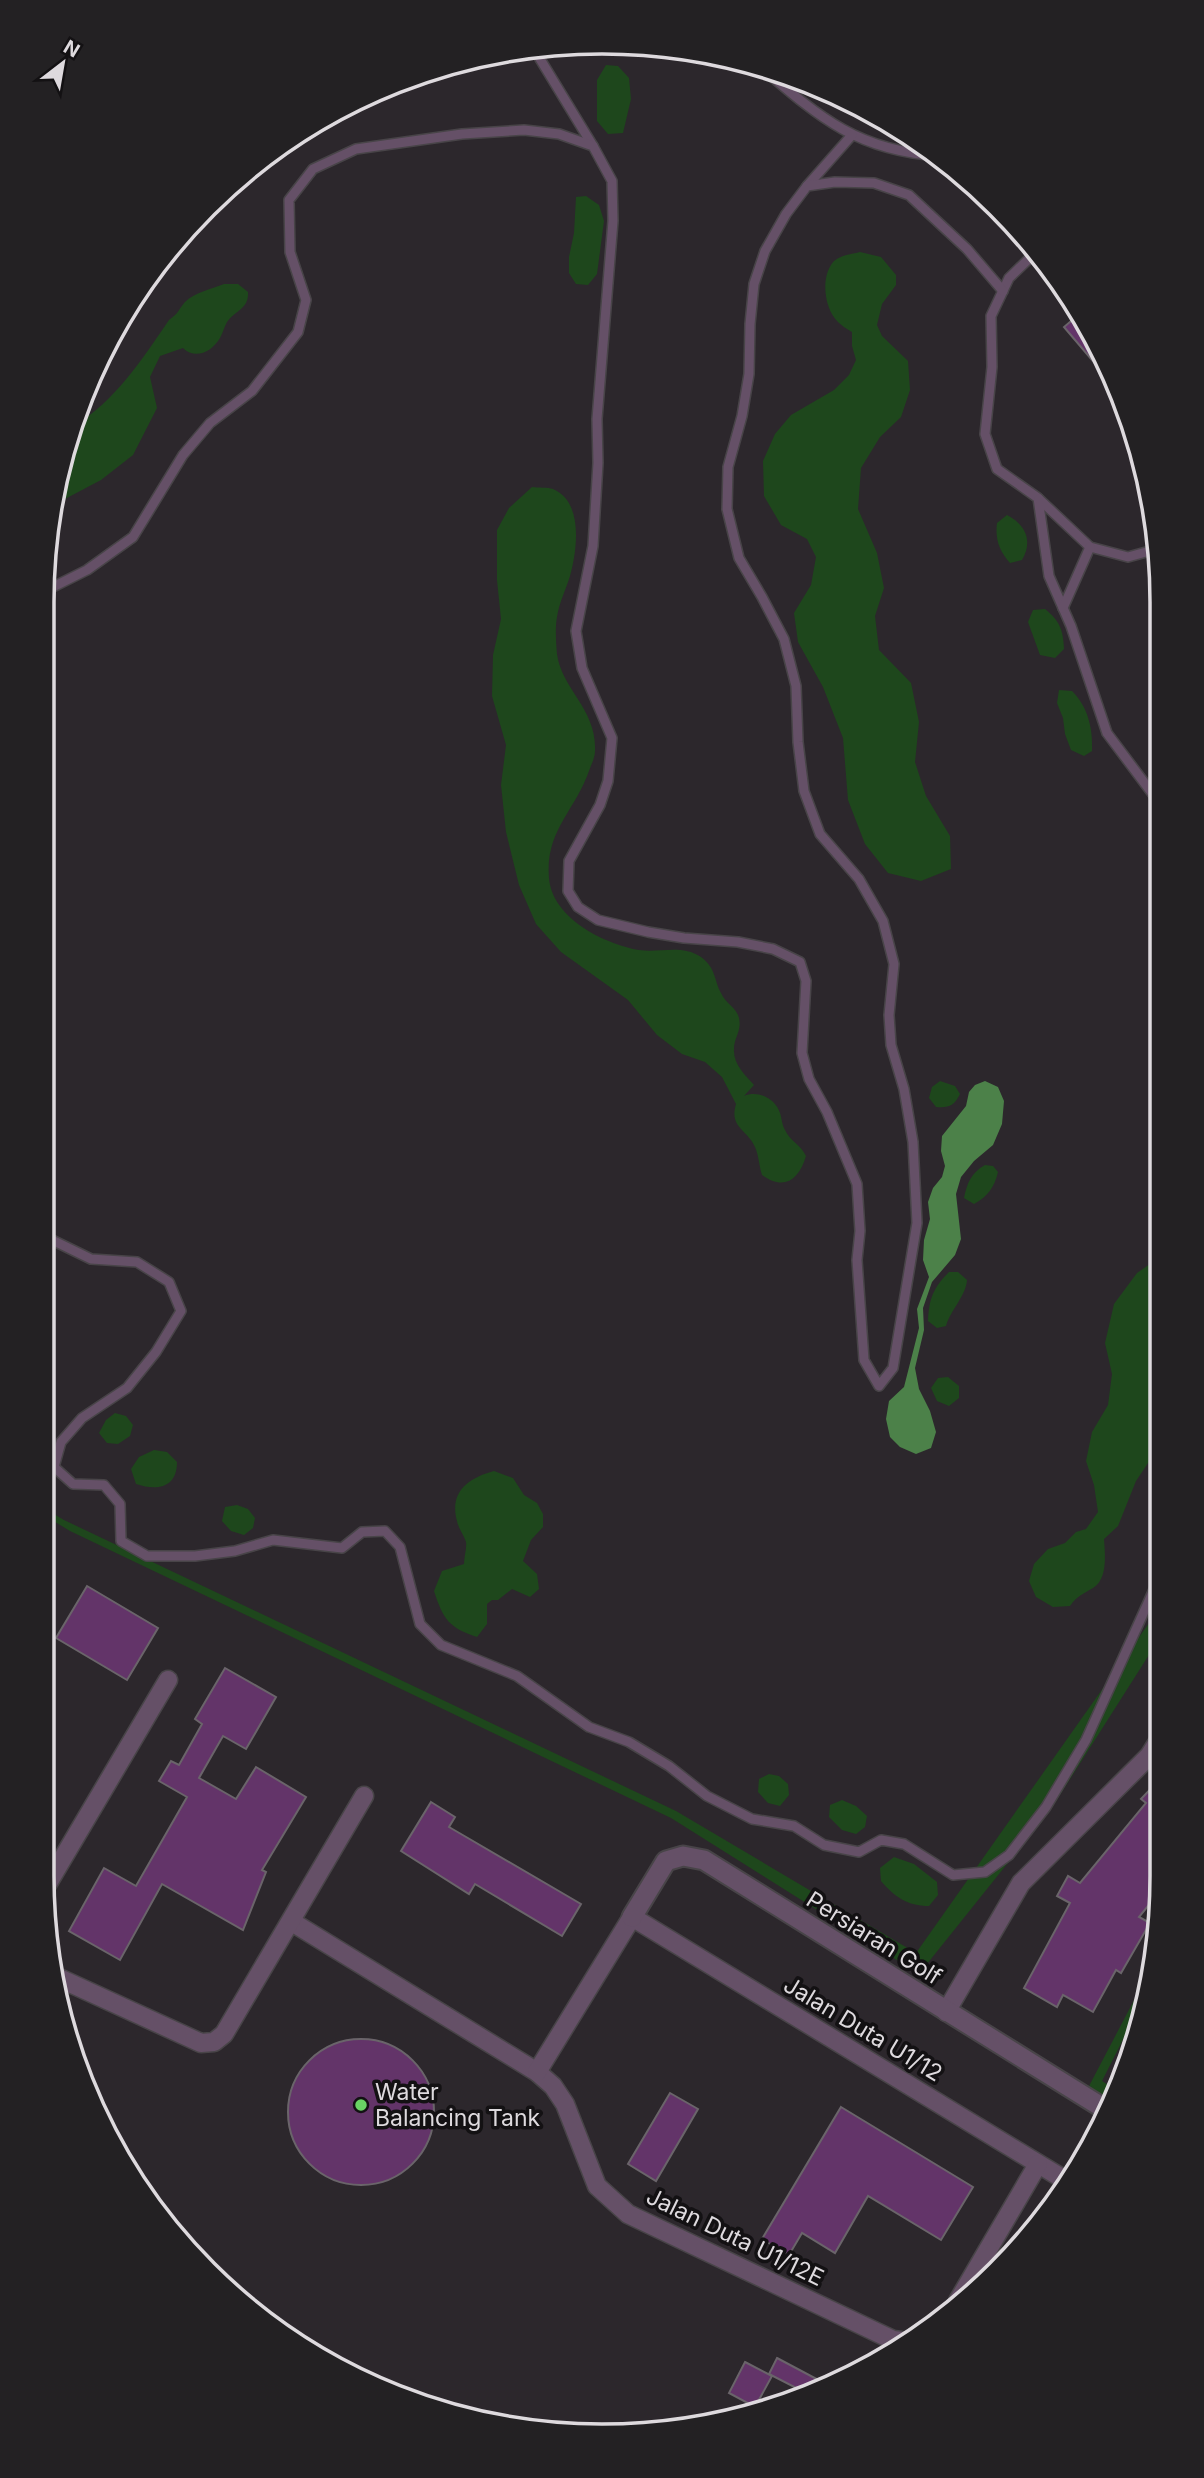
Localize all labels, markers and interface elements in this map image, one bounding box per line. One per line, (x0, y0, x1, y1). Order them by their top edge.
north arrow (28, 28, 98, 98)
text: N (59, 35, 84, 62)
street label: Persiaran Golf (801, 1885, 947, 1991)
street label: Jalan Duta U1/12 (779, 1971, 947, 2087)
place label: Water Balancing Tank (375, 2078, 541, 2132)
marker: Water Balancing Tank (353, 2097, 369, 2113)
street label: Jalan Duta U1/12E (642, 2182, 828, 2292)

